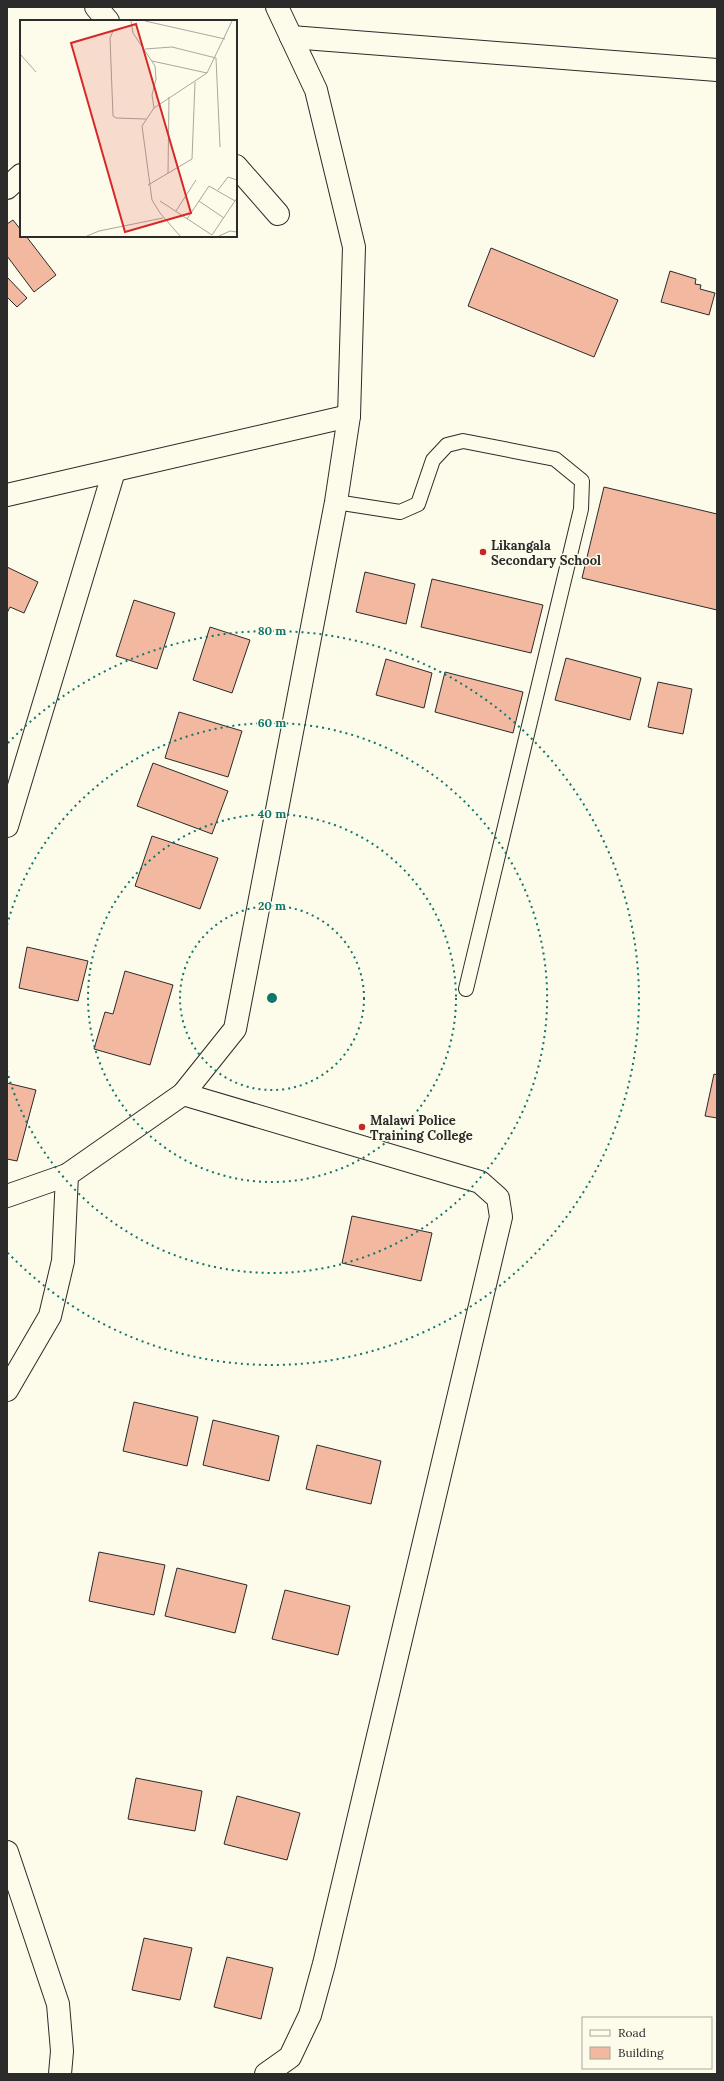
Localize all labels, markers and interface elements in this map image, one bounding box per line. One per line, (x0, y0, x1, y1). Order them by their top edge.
inset map (20, 20, 237, 237)
place label: Likangala Secondary School (491, 537, 601, 569)
marker: Likangala Secondary School (478, 547, 488, 557)
text: 80 m (258, 623, 286, 638)
text: 60 m (258, 715, 286, 730)
text: 40 m (258, 806, 286, 821)
text: 20 m (258, 898, 286, 913)
centre of rings (265, 991, 279, 1005)
place label: Malawi Police Training College (370, 1112, 473, 1144)
marker: Malawi Police Training College (357, 1122, 367, 1132)
legend (582, 2017, 712, 2069)
text: Road (618, 2025, 646, 2040)
text: Building (618, 2045, 664, 2060)

